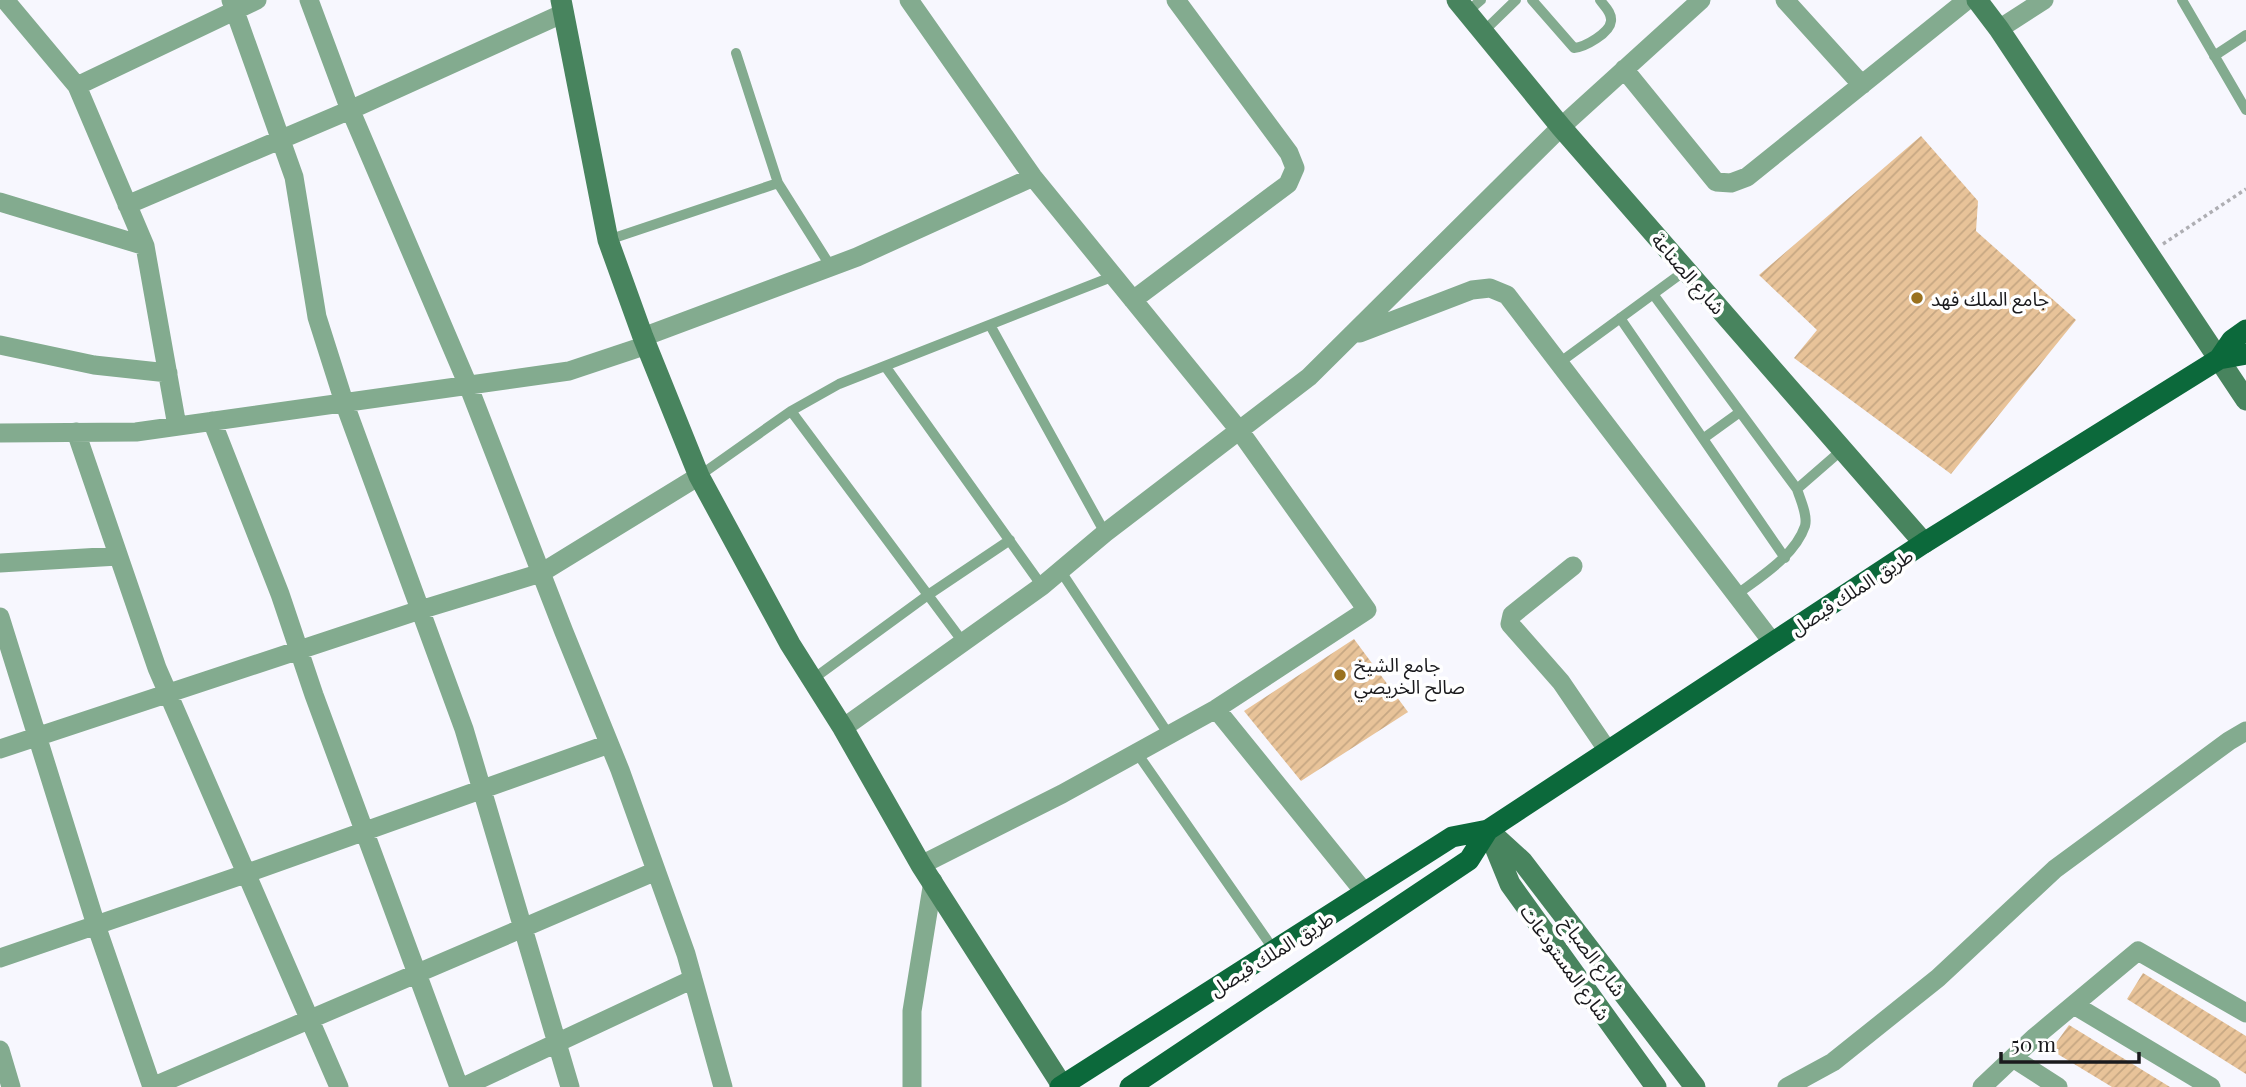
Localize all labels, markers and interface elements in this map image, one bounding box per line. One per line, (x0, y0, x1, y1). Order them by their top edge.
street label: شارع الصناعة (1645, 227, 1732, 321)
place label: جامع الملك فهد (1931, 285, 2049, 314)
marker: جامع الملك فهد (1909, 290, 1925, 306)
street label: طريق الملك فيصل (1785, 542, 1918, 640)
place label: جامع الشيخ صالح الخريصي (1354, 651, 1465, 702)
marker: جامع الشيخ صالح الخريصي (1332, 667, 1348, 683)
street label: شارع المستودعات (1513, 899, 1617, 1026)
street label: طريق الملك فيصل (1204, 904, 1338, 1002)
street label: شارع الصباخ (1554, 911, 1633, 1002)
scale bar (2001, 1020, 2139, 1064)
text: 50 m (2011, 1029, 2057, 1057)

